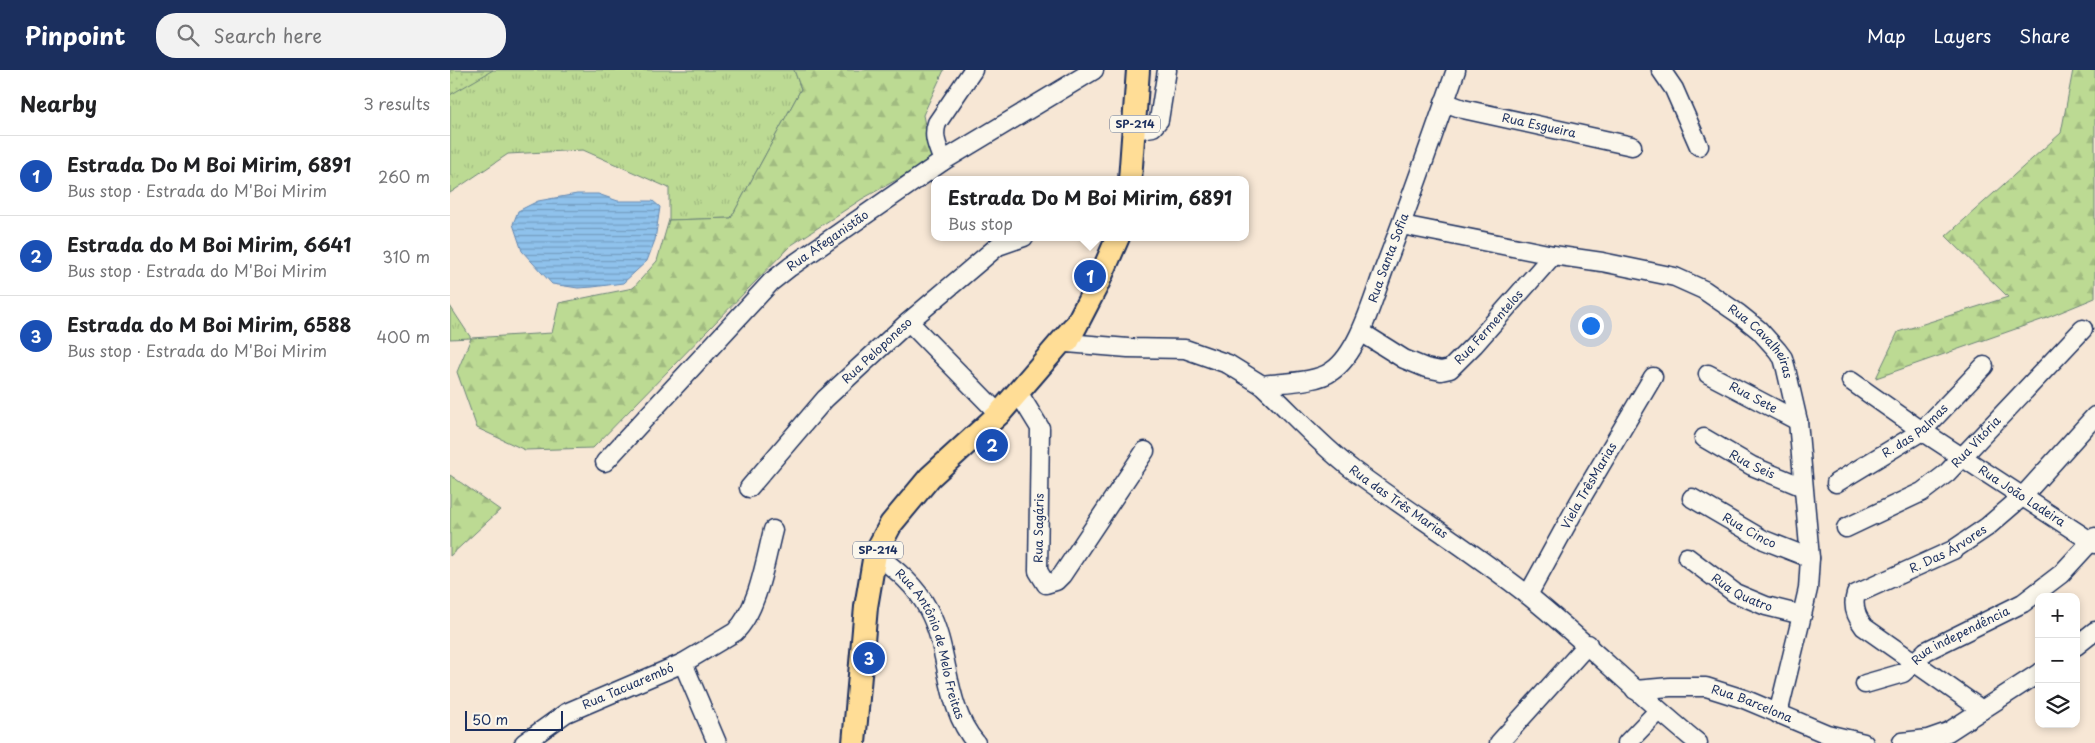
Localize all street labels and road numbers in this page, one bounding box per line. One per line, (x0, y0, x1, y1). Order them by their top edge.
street label: Rua Esgueira (1501, 108, 1578, 142)
road number: SP-214 (1110, 116, 1160, 132)
street label: Rua Afeganistão (783, 205, 872, 275)
street label: Rua Santa Sofia (1363, 210, 1413, 305)
street label: Rua Fermentelos (1450, 285, 1527, 368)
street label: Rua Cavalheiras (1725, 299, 1798, 380)
street label: Rua Peloponeso (837, 312, 916, 387)
street label: Rua Sete (1726, 377, 1781, 417)
street label: R. das Palmas (1878, 399, 1952, 461)
street label: Rua Vitória (1947, 411, 2005, 471)
street label: Viela TrêsMarias (1556, 438, 1621, 532)
street label: Rua Seis (1726, 445, 1779, 483)
street label: Rua das Três Marias (1346, 460, 1452, 543)
street label: Rua João Ladeira (1975, 460, 2070, 531)
street label: Rua Sagáris (1028, 492, 1048, 563)
street label: Rua Cinco (1719, 508, 1779, 552)
street label: R. Das Árvores (1906, 520, 1990, 577)
road number: SP-214 (853, 542, 903, 558)
street label: Rua Antônio de Melo Freitas (892, 564, 970, 722)
street label: Rua Quatro (1708, 568, 1775, 615)
street label: Rua independência (1907, 601, 2013, 669)
street label: Rua Tacuarembó (579, 658, 676, 713)
street label: Rua Barcelona (1709, 679, 1796, 727)

